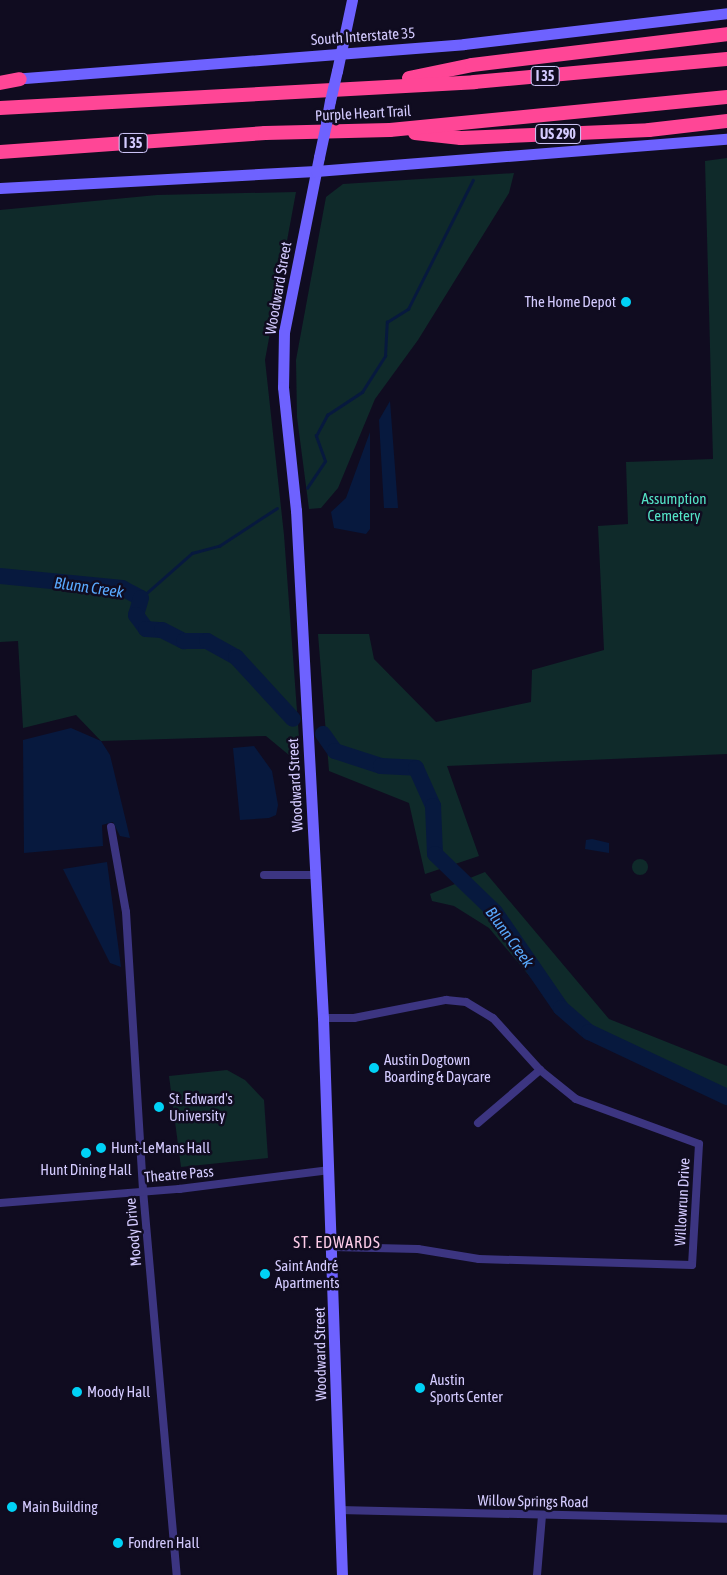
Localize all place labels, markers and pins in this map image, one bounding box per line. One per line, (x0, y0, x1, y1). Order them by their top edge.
place label: The Home Depot (524, 293, 616, 311)
marker: The Home Depot (620, 296, 632, 308)
place label: Austin Dogtown Boarding & Daycare (384, 1050, 491, 1085)
marker: Austin Dogtown Boarding & Daycare (368, 1062, 380, 1074)
place label: St. Edward's University (169, 1089, 233, 1124)
marker: St. Edward's University (153, 1101, 165, 1113)
place label: Hunt-LeMans Hall (111, 1139, 210, 1157)
marker: Hunt-LeMans Hall (95, 1142, 107, 1154)
marker: Hunt Dining Hall (80, 1147, 92, 1159)
place label: Hunt Dining Hall (40, 1161, 132, 1179)
place label: Saint André Apartments (275, 1256, 340, 1291)
marker: Saint André Apartments (259, 1268, 271, 1280)
place label: Austin Sports Center (430, 1370, 503, 1405)
marker: Austin Sports Center (414, 1382, 426, 1394)
place label: Moody Hall (87, 1383, 150, 1401)
marker: Moody Hall (71, 1386, 83, 1398)
place label: Main Building (22, 1498, 98, 1516)
marker: Main Building (6, 1501, 18, 1513)
place label: Fondren Hall (128, 1534, 199, 1552)
marker: Fondren Hall (112, 1537, 124, 1549)

